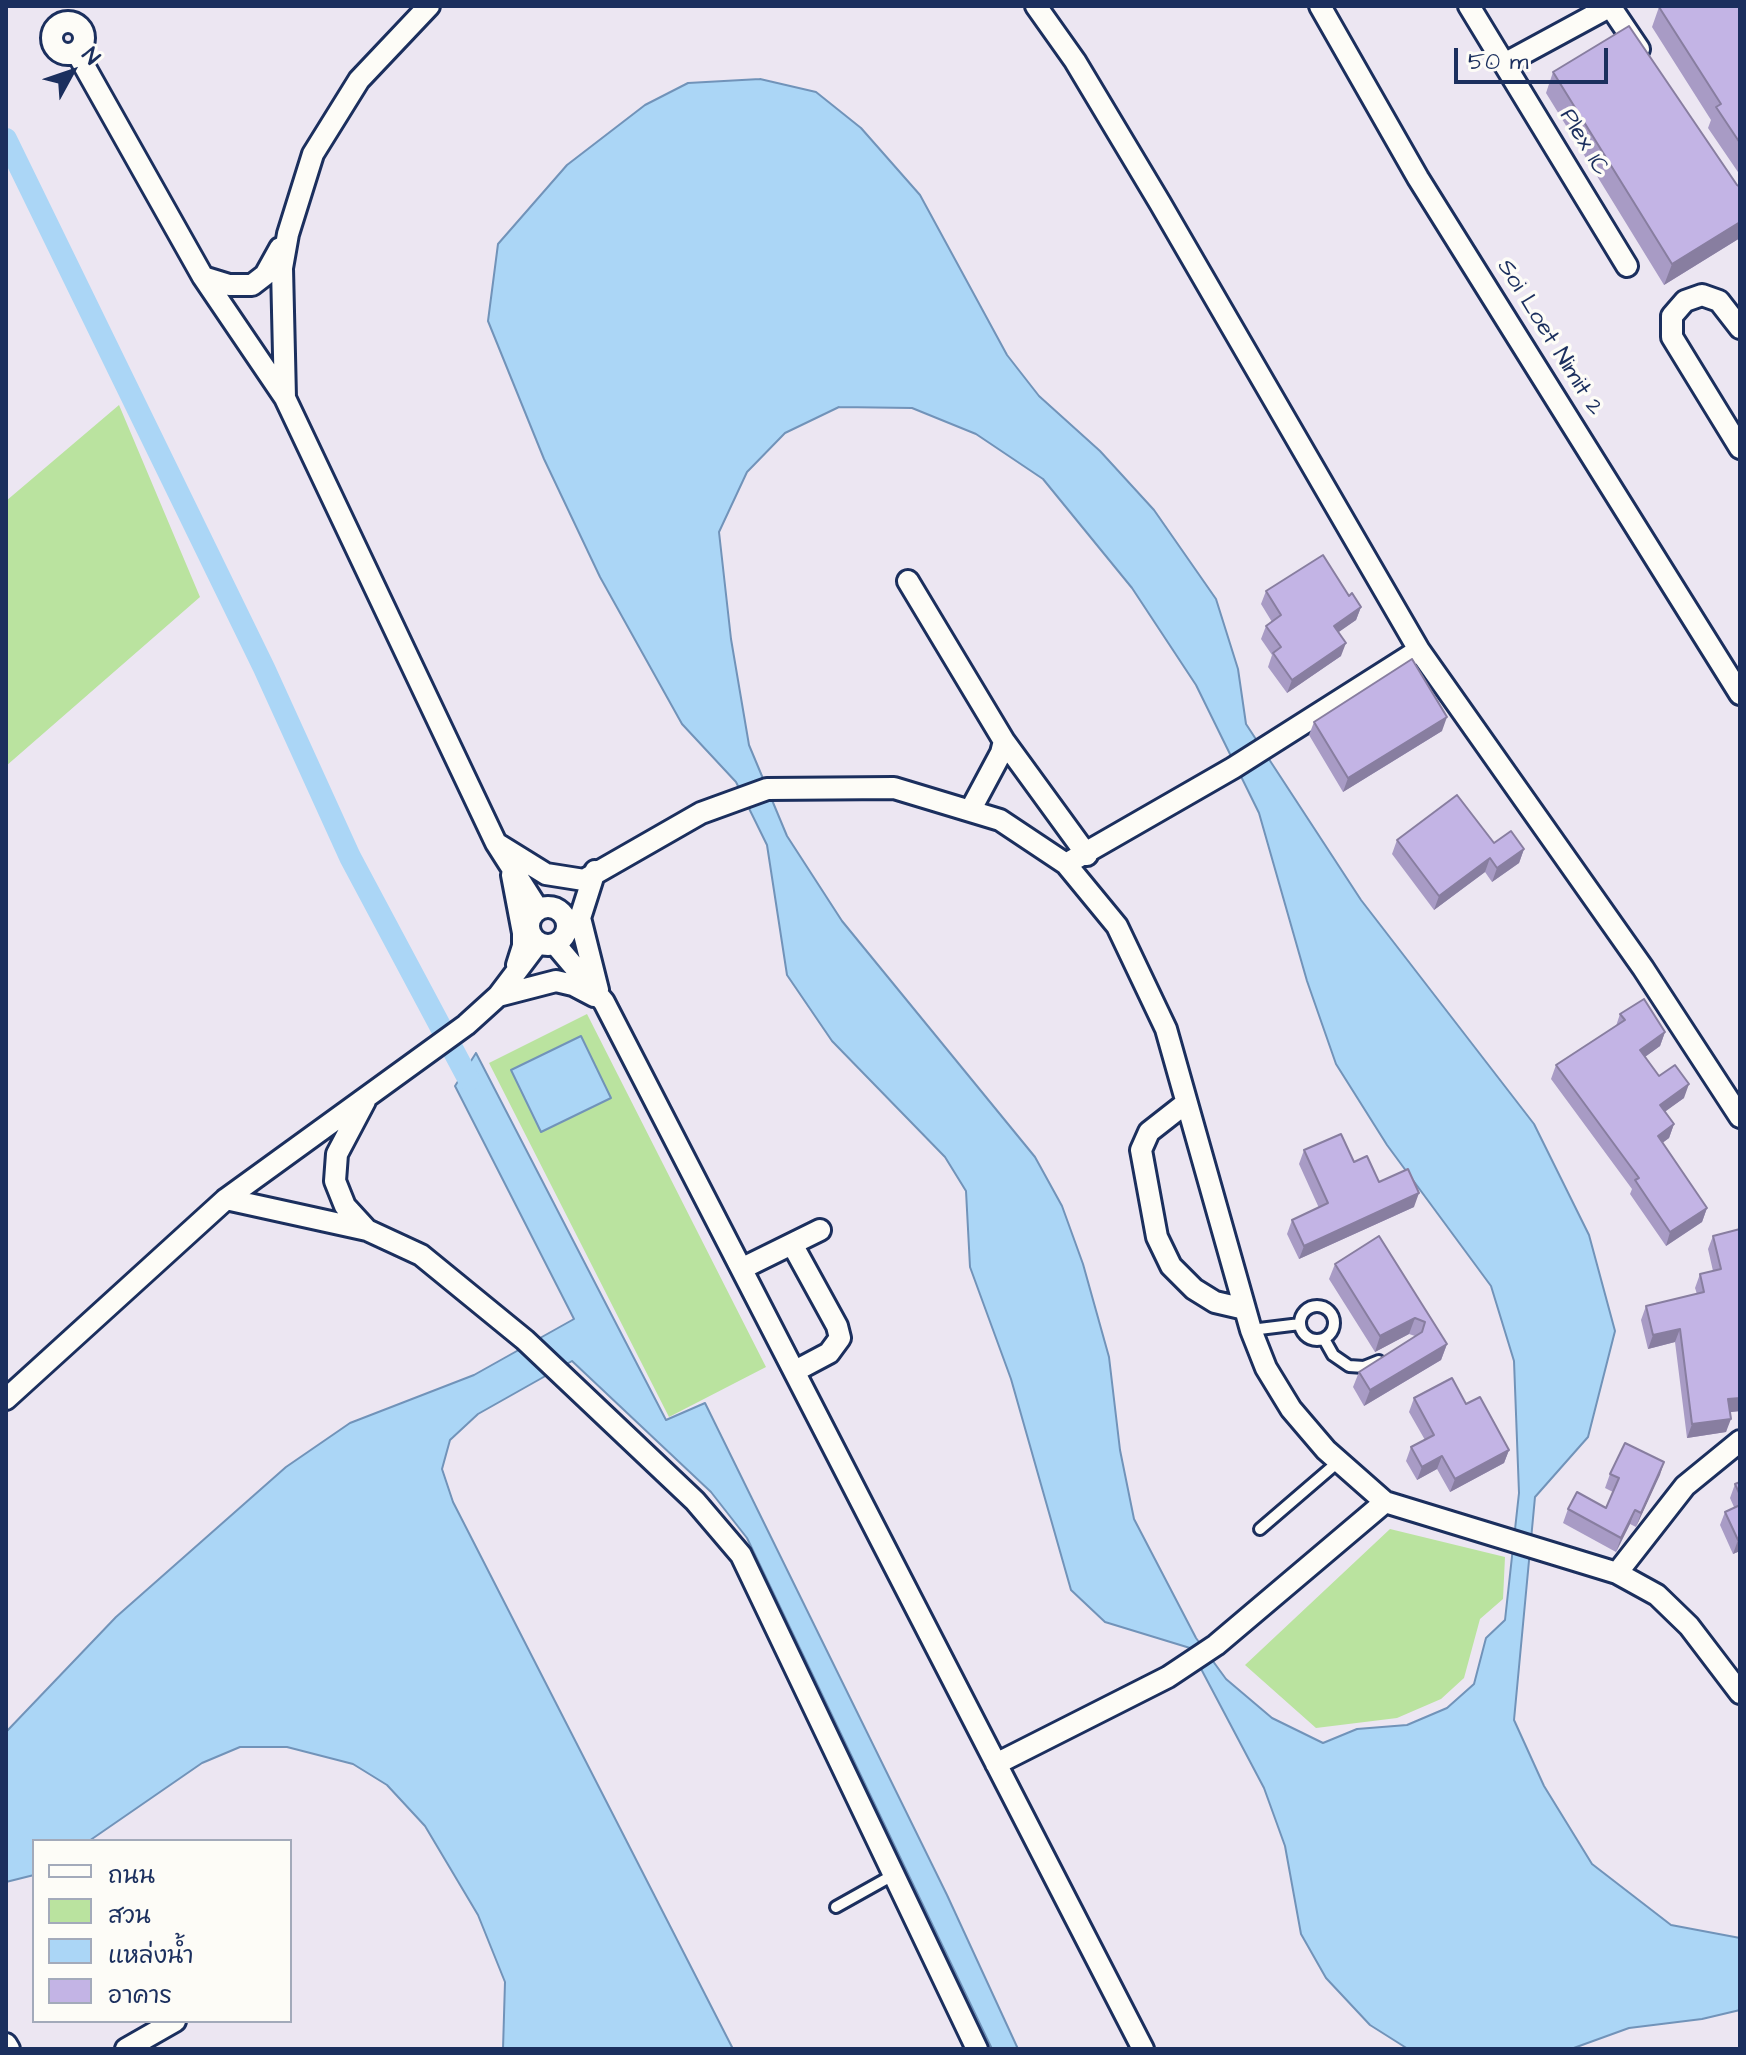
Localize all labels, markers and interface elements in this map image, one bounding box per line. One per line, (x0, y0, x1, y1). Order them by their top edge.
north arrow (32, 32, 112, 112)
scale bar (1458, 32, 1612, 82)
text: N (74, 41, 107, 71)
text: 50 m (1468, 45, 1528, 79)
street label: Plex 1C (1552, 104, 1614, 182)
street label: Soi Loet Nimit 2 (1489, 255, 1609, 421)
legend (32, 1839, 292, 2023)
text: ถนน (108, 1859, 155, 1893)
text: สวน (108, 1899, 151, 1933)
text: แหล่งน้ำ (108, 1939, 194, 1973)
text: อาคาร (108, 1979, 172, 2013)

